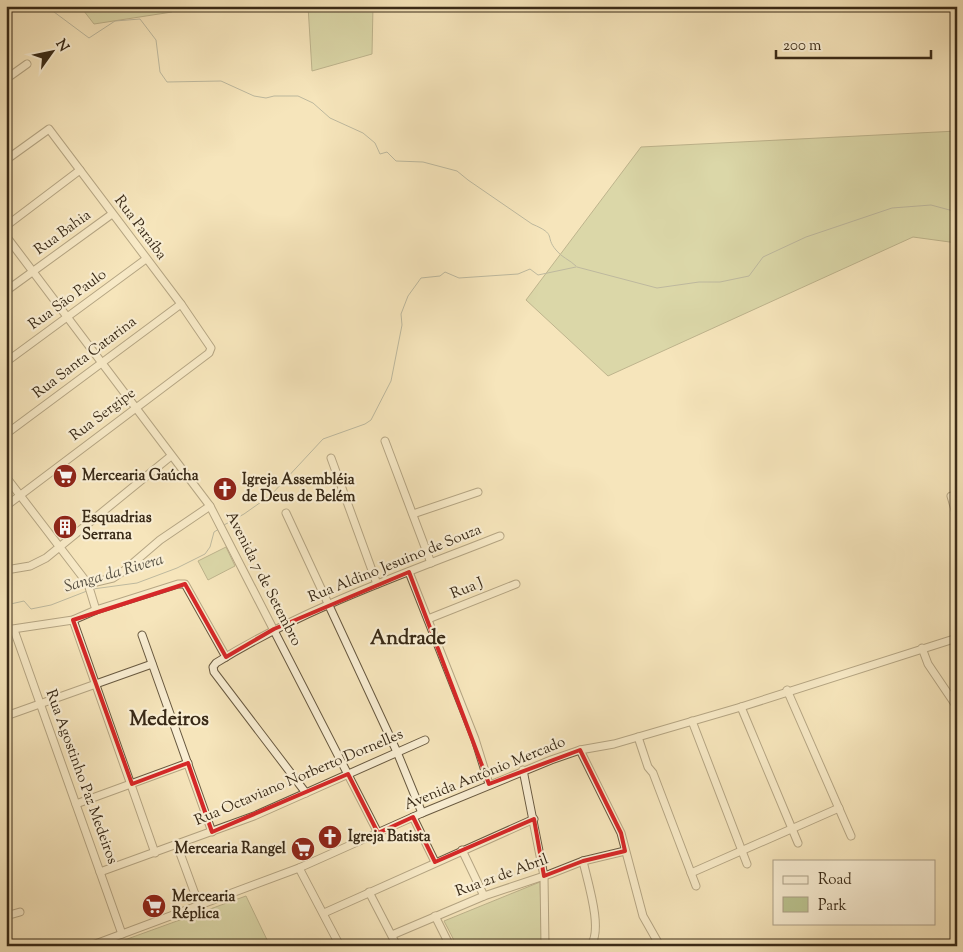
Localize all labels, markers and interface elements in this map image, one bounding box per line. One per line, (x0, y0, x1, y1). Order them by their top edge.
north arrow (28, 28, 78, 78)
scale bar (776, 28, 930, 60)
text: N (50, 36, 73, 56)
text: 200 m (783, 36, 822, 57)
street label: Rua Paraíba (109, 191, 171, 265)
street label: Rua Bahia (30, 205, 96, 261)
street label: Rua São Paulo (25, 264, 111, 336)
street label: Rua Santa Catarina (29, 312, 141, 404)
street label: Rua Sergipe (66, 383, 140, 447)
supermarket icon: Mercearia Gaúcha (52, 463, 78, 489)
place label: Mercearia Gaúcha (82, 466, 199, 487)
place label: Igreja Assembléia de Deus de Belém (242, 470, 356, 508)
church icon: Igreja Assembléia de Deus de Belém (212, 476, 238, 502)
place label: Esquadrias Serrana (82, 508, 152, 546)
street label: Avenida 7 de Setembro (220, 508, 306, 650)
building icon: Esquadrias Serrana (52, 514, 78, 540)
street label: Rua Aldino Jesuino de Souza (305, 520, 485, 608)
water label: Sanga da Rivera (62, 549, 166, 599)
street label: Rua J (448, 573, 487, 605)
district label: Andrade (370, 625, 446, 654)
street label: Rua Agostinho Paz Medeiros (40, 687, 122, 867)
district label: Medeiros (129, 706, 209, 735)
street label: Rua Octaviano Norberto Dornelles (191, 724, 407, 832)
street label: Avenida Antônio Mercado (401, 732, 569, 816)
church icon: Igreja Batista (317, 824, 343, 850)
place label: Igreja Batista (348, 827, 431, 848)
supermarket icon: Mercearia Rangel (290, 836, 316, 862)
place label: Mercearia Rangel (175, 839, 287, 860)
street label: Rua 21 de Abril (453, 850, 551, 902)
legend (773, 860, 936, 924)
text: Road (818, 870, 852, 891)
place label: Mercearia Réplica (172, 887, 236, 925)
supermarket icon: Mercearia Réplica (141, 893, 167, 919)
text: Park (818, 896, 847, 917)

